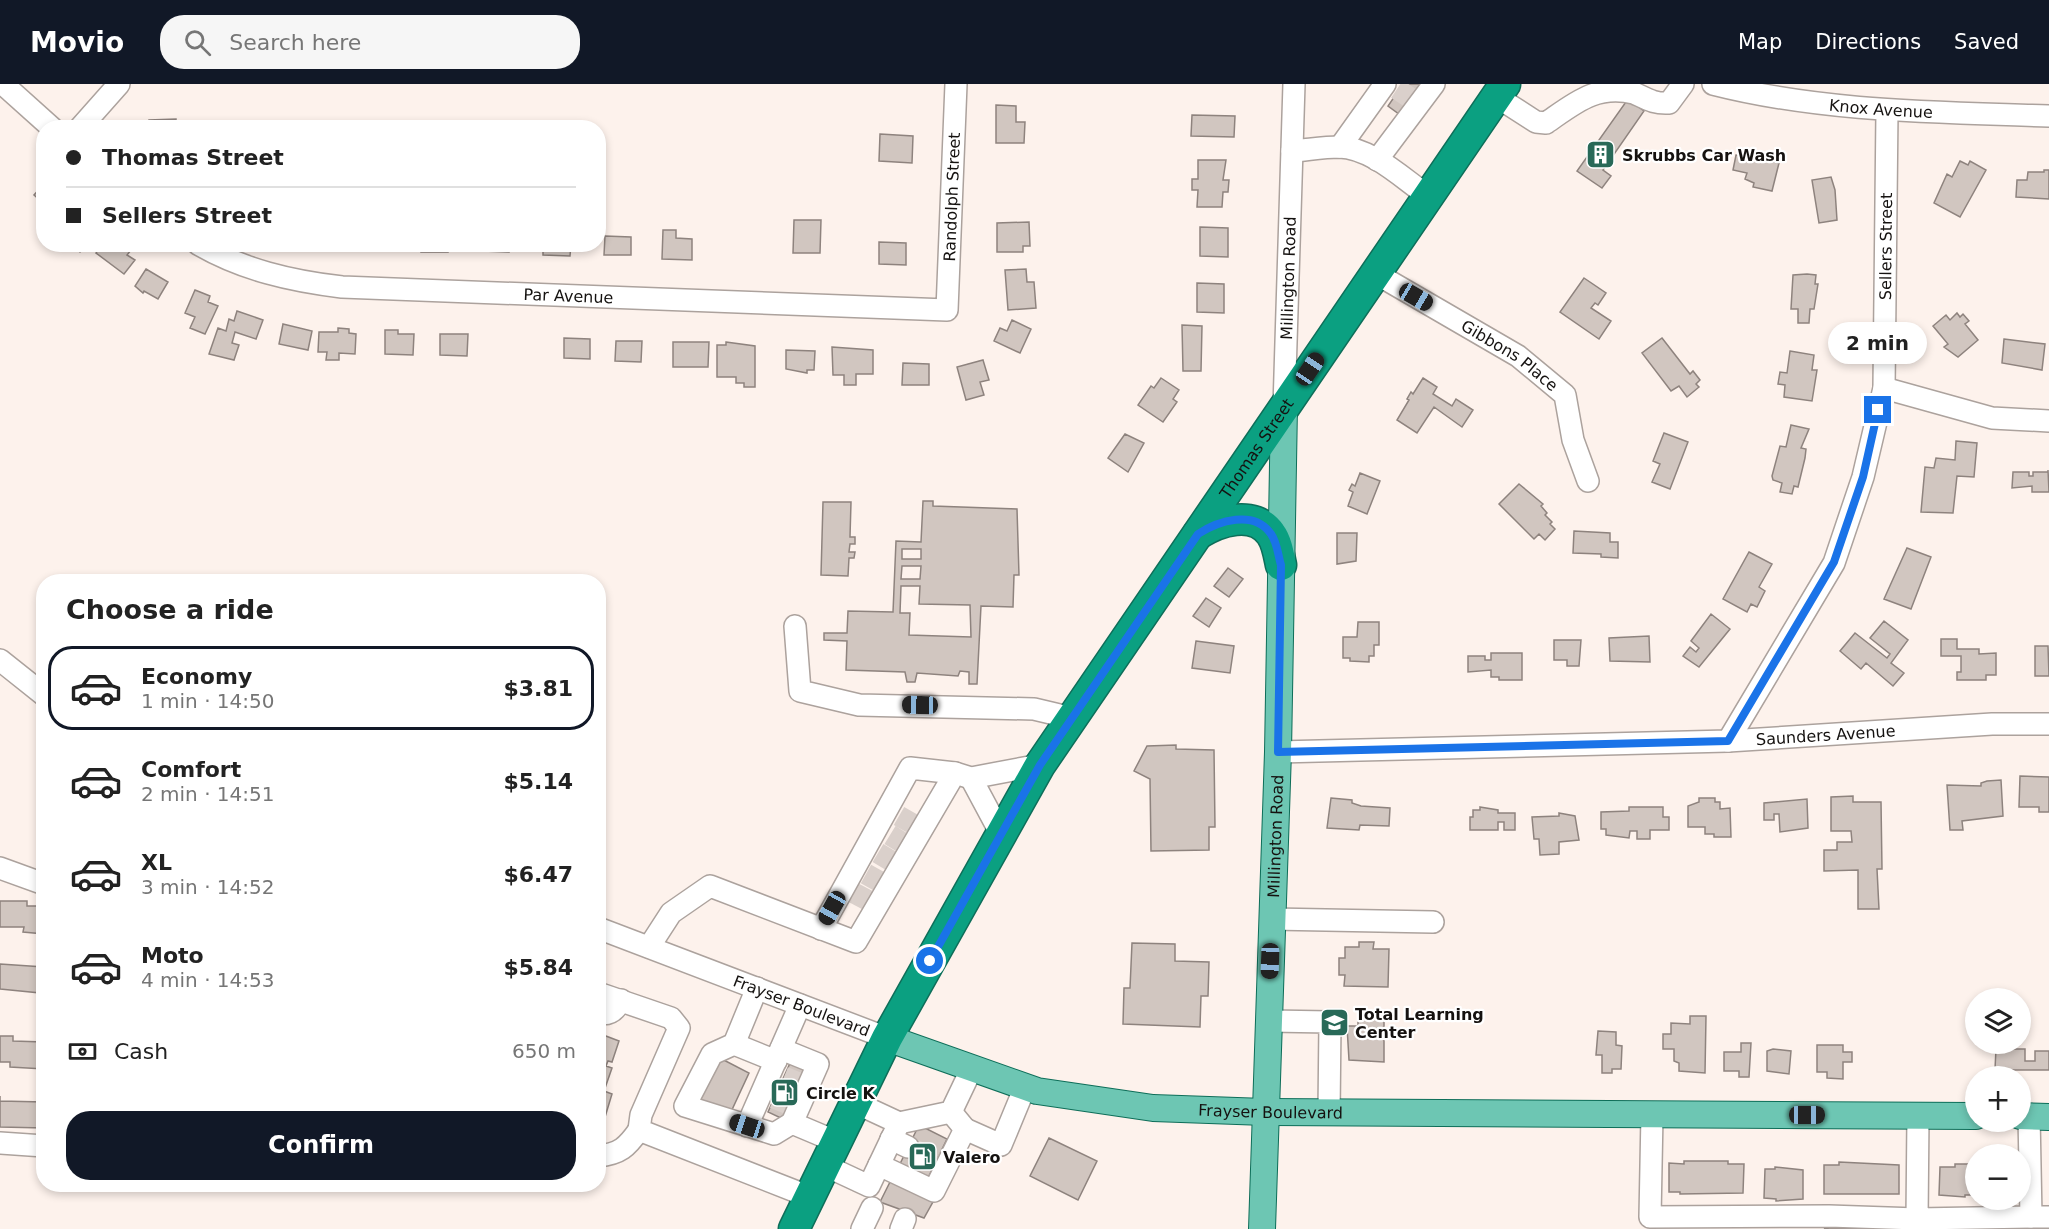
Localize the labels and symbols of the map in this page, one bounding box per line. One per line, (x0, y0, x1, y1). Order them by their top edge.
street label: Knox Avenue (1828, 95, 1933, 121)
street label: Randolph Street (939, 132, 964, 262)
building icon: Skrubbs Car Wash (1585, 139, 1617, 171)
place label: Skrubbs Car Wash (1622, 146, 1786, 165)
street label: Sellers Street (1875, 193, 1896, 300)
street label: Millington Road (1277, 216, 1299, 340)
car (1396, 280, 1436, 314)
street label: Par Avenue (523, 284, 614, 307)
street label: Gibbons Place (1458, 316, 1562, 395)
callout: 2 min (1828, 323, 1928, 365)
car (1292, 349, 1328, 389)
street label: Thomas Street (1215, 394, 1297, 503)
route end (1864, 396, 1891, 423)
car (902, 696, 938, 714)
street label: Saunders Avenue (1755, 721, 1896, 749)
street label: Millington Road (1264, 774, 1287, 898)
car (815, 888, 849, 928)
car (1260, 943, 1280, 979)
route start (916, 947, 943, 974)
street label: Frayser Boulevard (731, 971, 873, 1040)
place label: Total Learning Center (1355, 1005, 1484, 1042)
school or university icon: Total Learning Center (1318, 1007, 1350, 1039)
fuel station icon: Circle K (769, 1077, 801, 1109)
place label: Circle K (806, 1084, 876, 1103)
street label: Frayser Boulevard (1198, 1100, 1343, 1122)
car (1789, 1106, 1825, 1124)
car (727, 1112, 767, 1140)
fuel station icon: Valero (906, 1141, 938, 1173)
place label: Valero (943, 1148, 1001, 1167)

